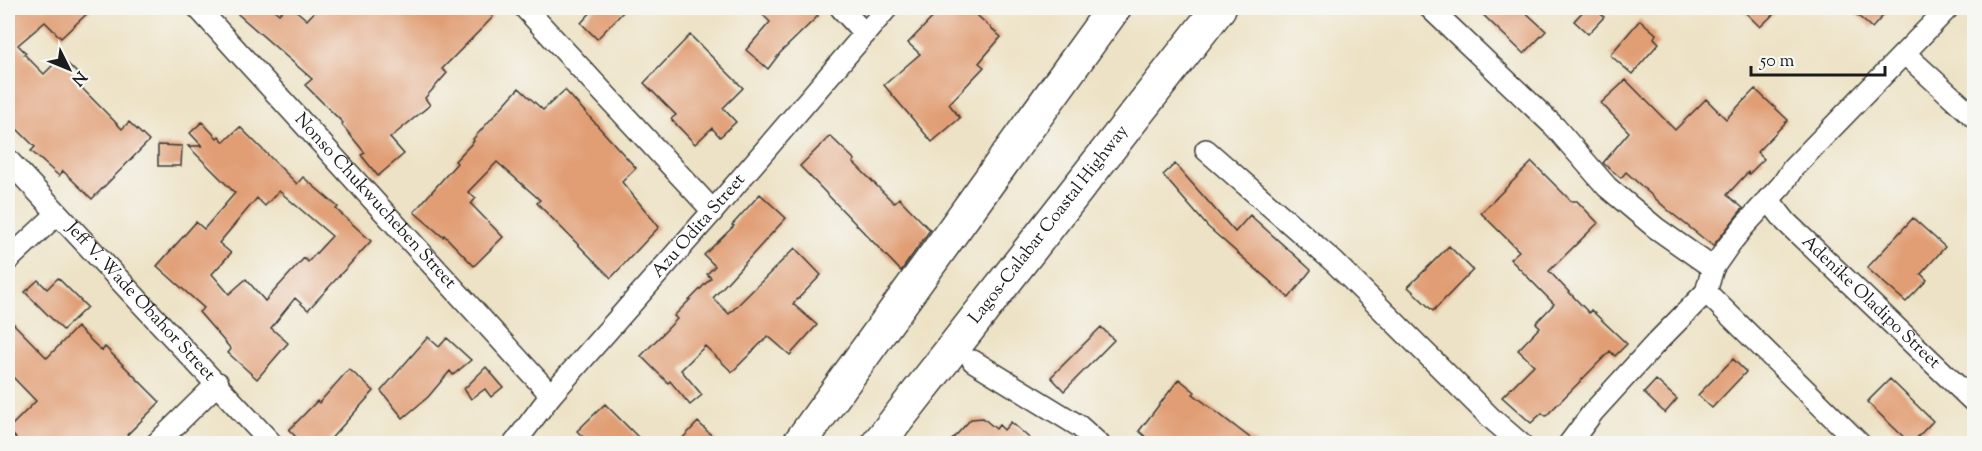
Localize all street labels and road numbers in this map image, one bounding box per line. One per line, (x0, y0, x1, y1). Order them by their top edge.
street label: Nonso Chukwucheben Street (287, 108, 462, 295)
street label: Lagos-Calabar Coastal Highway (963, 120, 1135, 330)
street label: Azu Odita Street (646, 168, 752, 284)
street label: Jeff V. Wade Obahor Street (59, 216, 221, 388)
street label: Adenike Oladipo Street (1795, 230, 1946, 376)

